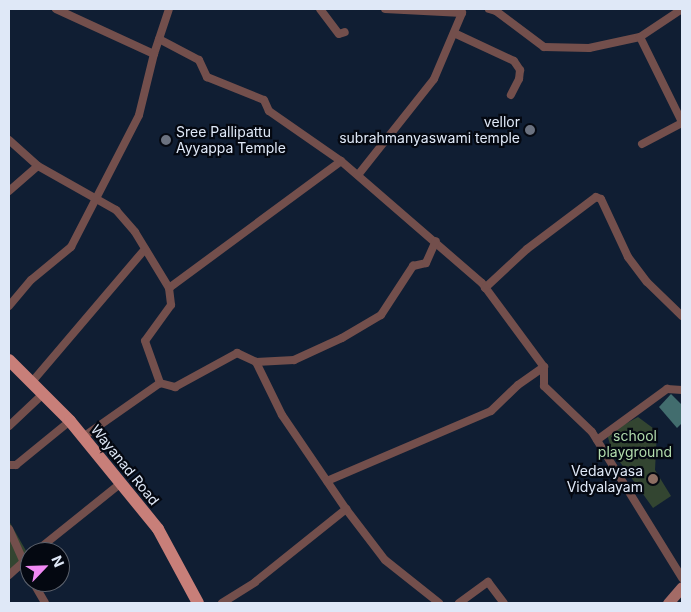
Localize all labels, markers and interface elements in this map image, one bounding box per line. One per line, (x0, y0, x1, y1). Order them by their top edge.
place label: vellor subrahmanyaswami temple (339, 114, 520, 146)
place label: Sree Pallipattu Ayyappa Temple (176, 124, 286, 156)
marker: vellor subrahmanyaswami temple (524, 124, 536, 136)
marker: Sree Pallipattu Ayyappa Temple (160, 134, 172, 146)
street label: Wayanad Road (87, 421, 163, 509)
park label: school playground (598, 428, 672, 461)
place label: Vedavyasa Vidyalayam (567, 463, 643, 496)
marker: Vedavyasa Vidyalayam (647, 473, 659, 485)
north arrow (20, 542, 70, 592)
text: N (48, 553, 68, 569)

